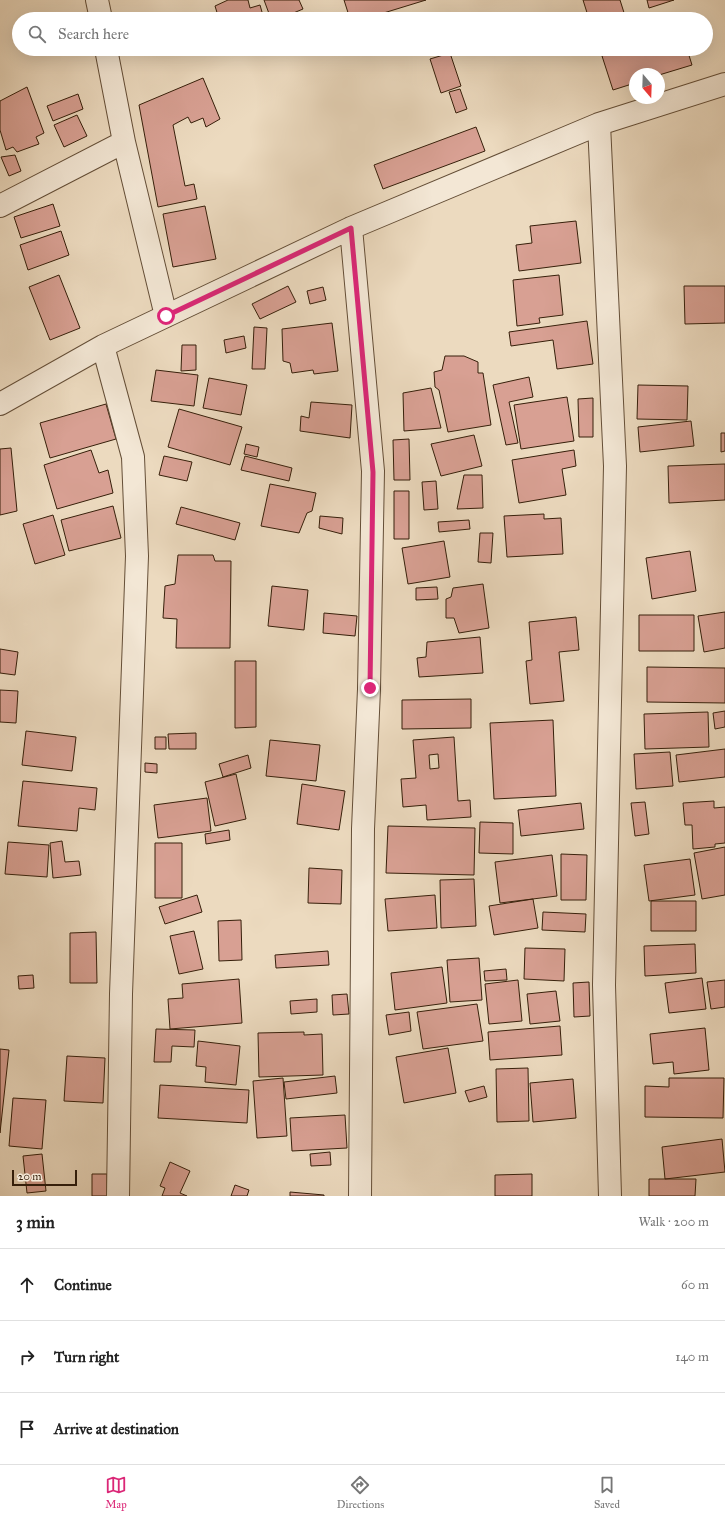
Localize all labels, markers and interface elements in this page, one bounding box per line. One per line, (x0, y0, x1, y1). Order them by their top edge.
search box (12, 12, 713, 56)
icon: search (26, 23, 48, 45)
text: Search here (58, 25, 129, 43)
north arrow (629, 68, 665, 104)
route start (157, 307, 175, 325)
route end (361, 679, 379, 697)
scale bar (12, 1168, 77, 1187)
text: 20 m (18, 1170, 41, 1183)
text: 3 min (16, 1212, 55, 1233)
text: Walk · 200 m (639, 1214, 709, 1230)
icon: ahead (16, 1274, 38, 1296)
text: Continue (54, 1276, 112, 1294)
text: 60 m (681, 1277, 709, 1293)
icon: right (16, 1346, 38, 1368)
text: Turn right (54, 1348, 119, 1366)
text: 140 m (675, 1349, 709, 1365)
icon: arrive (16, 1418, 38, 1440)
text: Arrive at destination (54, 1420, 179, 1438)
tab: Map (105, 1474, 127, 1511)
tab: Directions (337, 1474, 384, 1511)
tab: Saved (594, 1474, 620, 1511)

